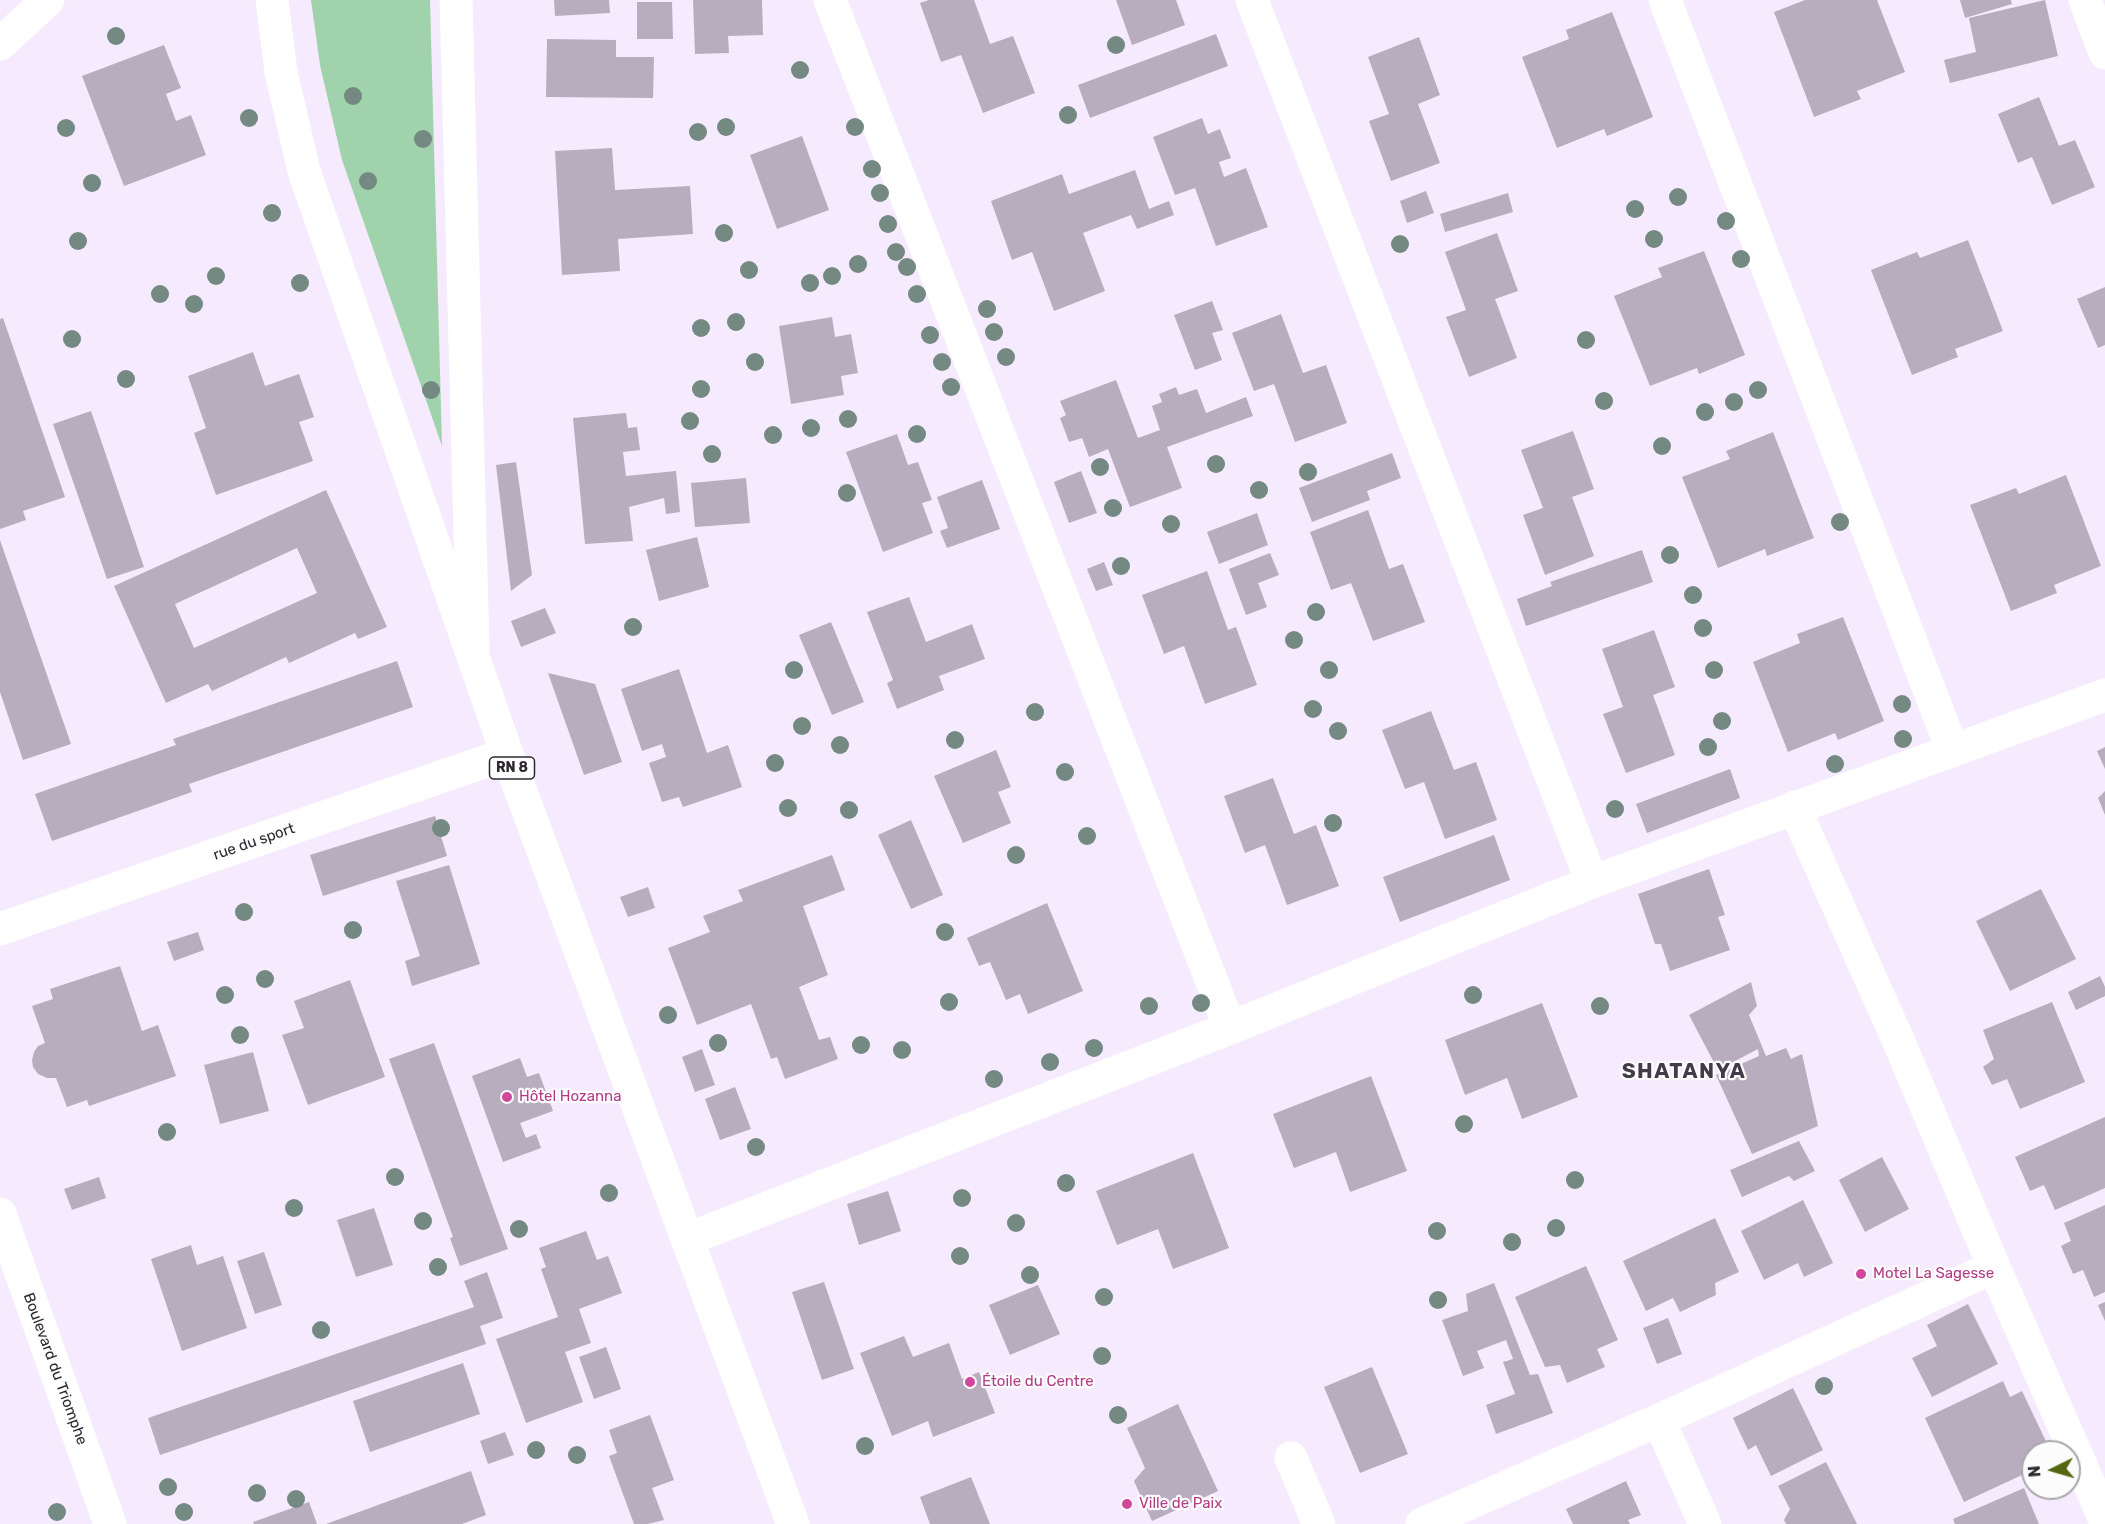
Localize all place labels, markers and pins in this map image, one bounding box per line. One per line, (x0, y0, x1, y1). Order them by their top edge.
place label: Hôtel Hozanna (519, 1088, 621, 1106)
marker: Hôtel Hozanna (500, 1090, 514, 1104)
place label: Motel La Sagesse (1873, 1265, 1994, 1283)
marker: Motel La Sagesse (1854, 1267, 1868, 1281)
place label: Étoile du Centre (982, 1373, 1094, 1391)
marker: Étoile du Centre (963, 1375, 977, 1389)
place label: Ville de Paix (1139, 1495, 1222, 1513)
marker: Ville de Paix (1120, 1497, 1134, 1511)

